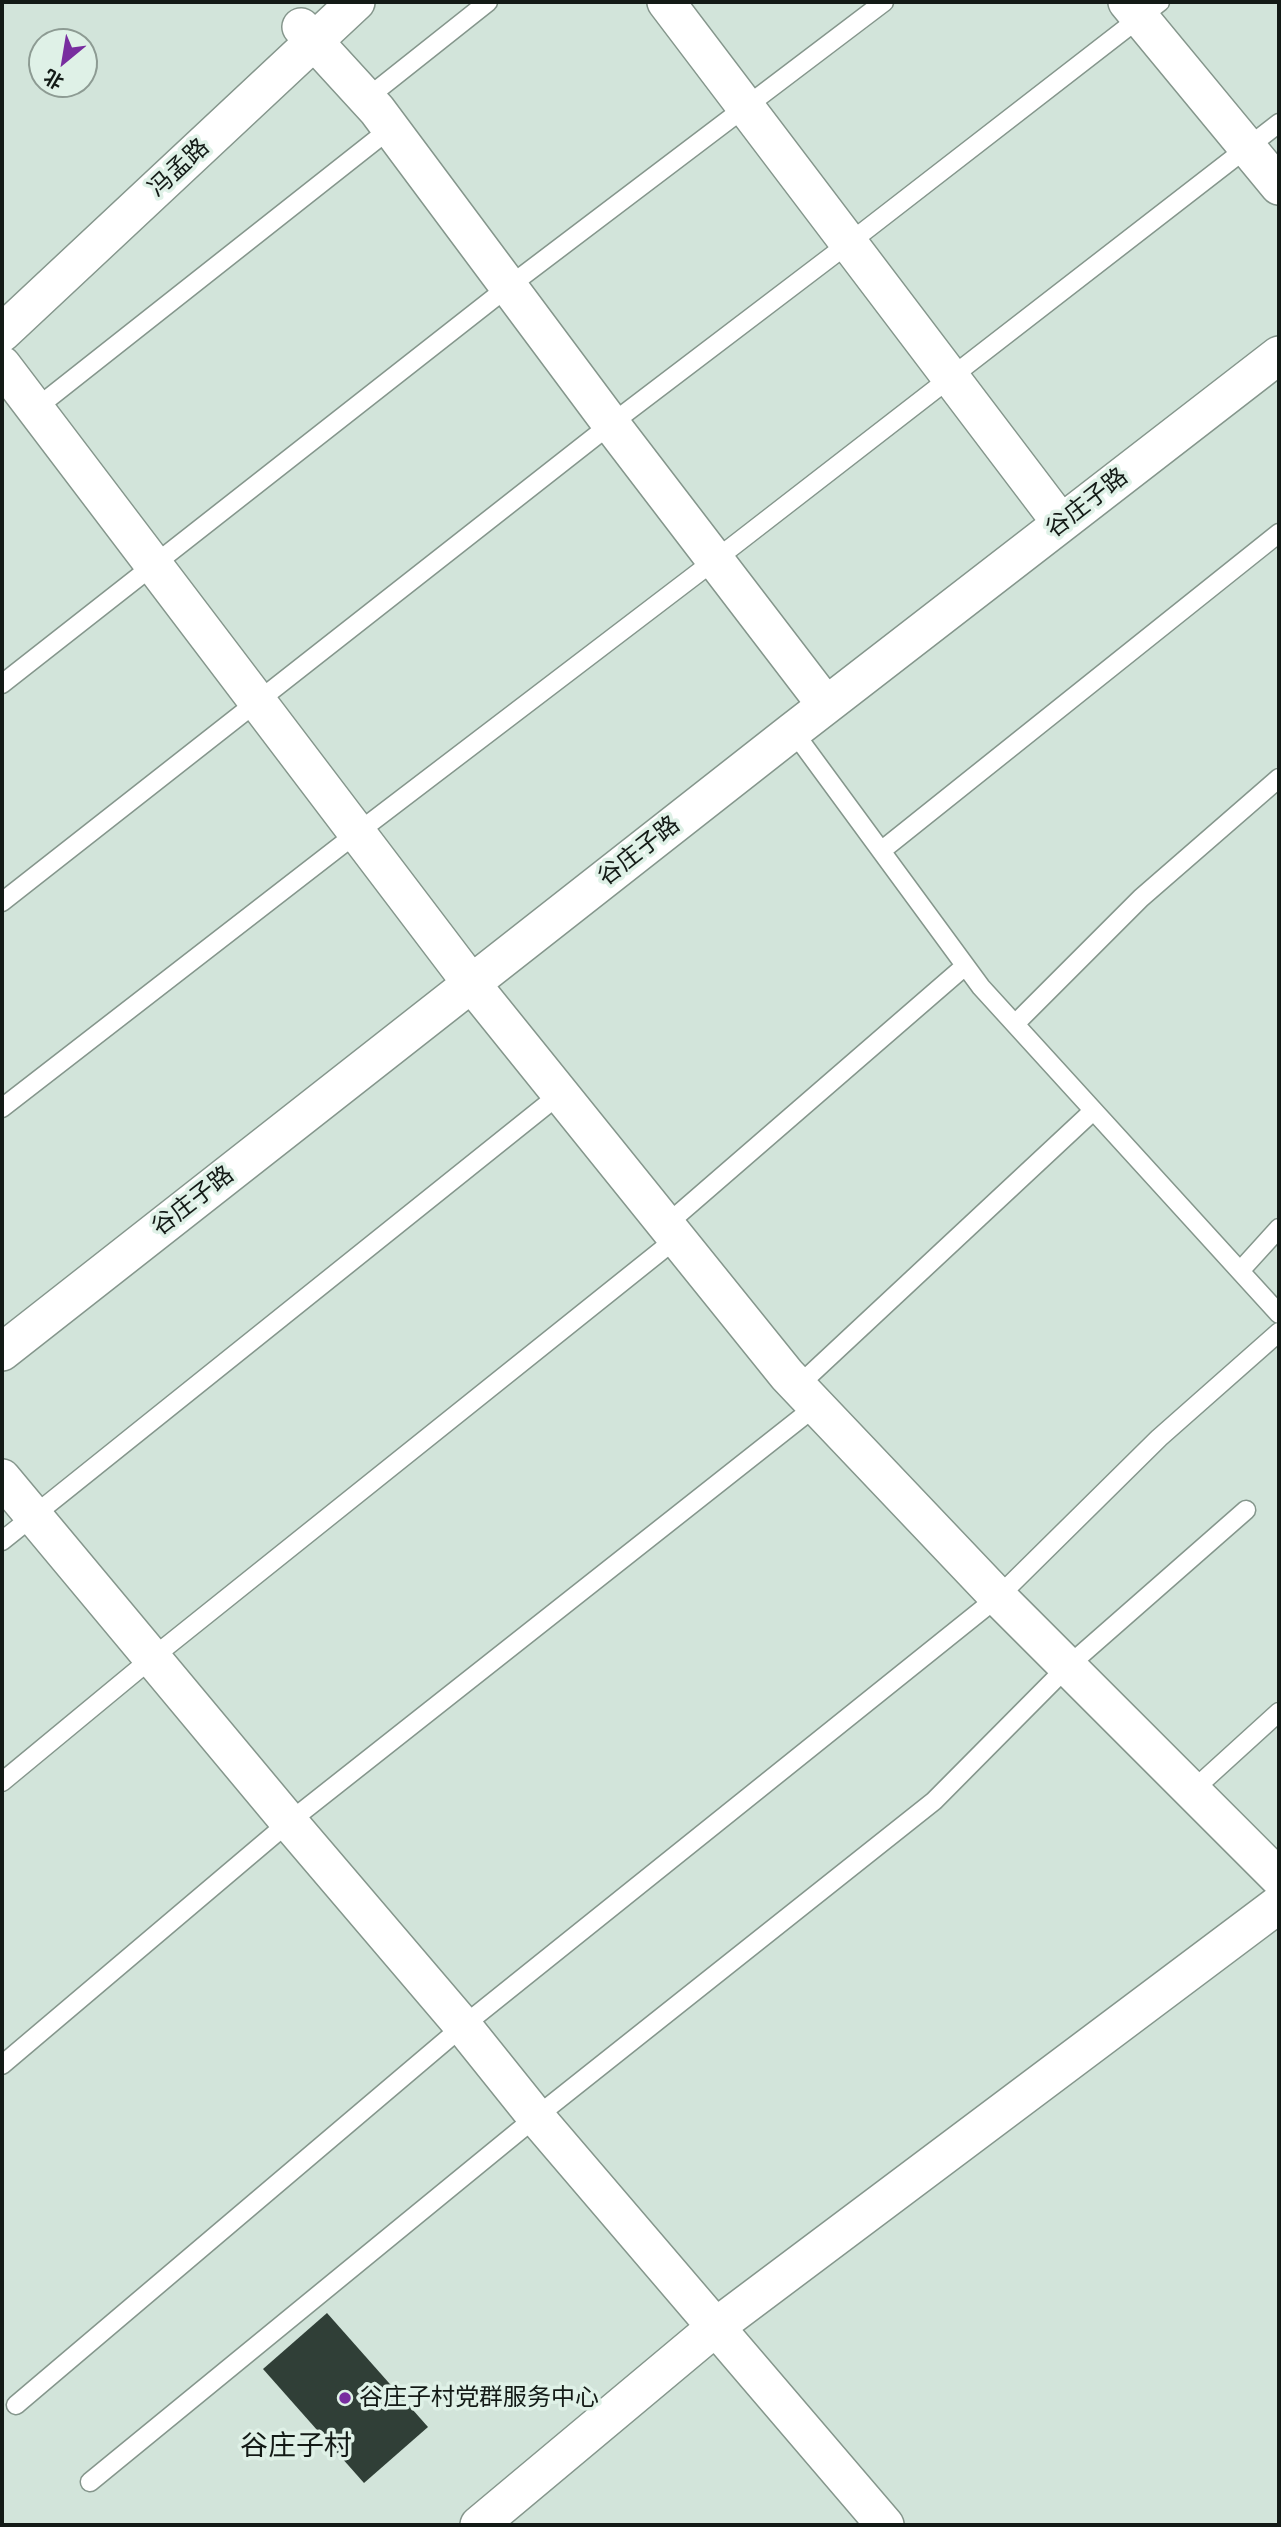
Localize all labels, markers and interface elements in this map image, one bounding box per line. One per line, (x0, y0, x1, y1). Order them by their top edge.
north arrow (28, 28, 98, 98)
text: 北 (39, 64, 68, 95)
street label: 冯孟路 (143, 133, 215, 203)
street label: 谷庄子路 (1040, 462, 1134, 544)
street label: 谷庄子路 (592, 810, 686, 892)
street label: 谷庄子路 (146, 1160, 240, 1242)
place label: 谷庄子村党群服务中心 (359, 2384, 599, 2412)
marker: 谷庄子村党群服务中心 (337, 2390, 353, 2406)
district label: 谷庄子村 (240, 2430, 352, 2464)

